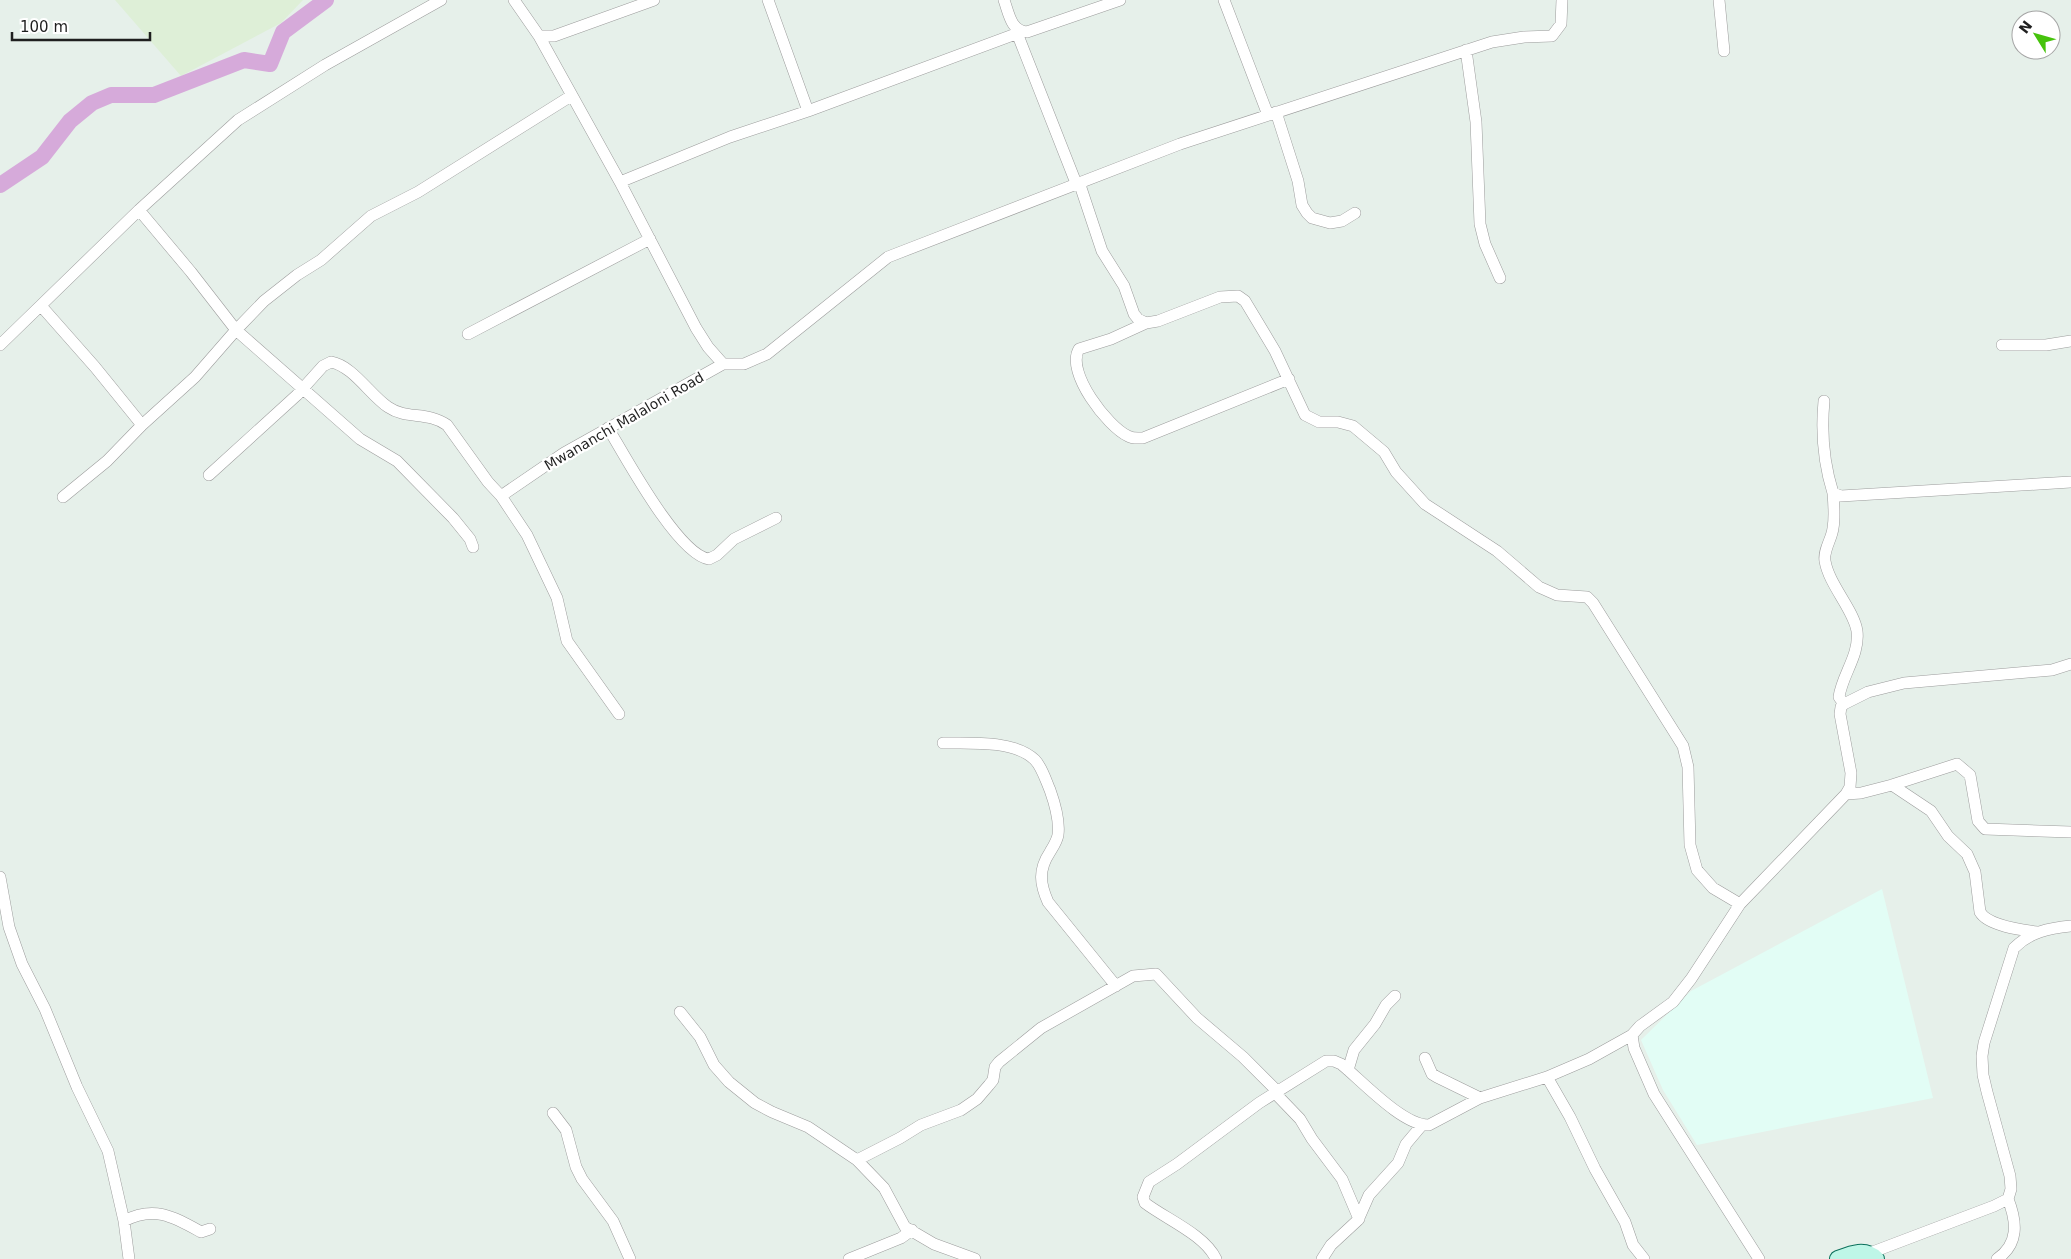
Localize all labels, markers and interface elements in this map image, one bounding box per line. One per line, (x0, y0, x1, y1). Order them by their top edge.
scale bar (12, 10, 150, 42)
north arrow (2011, 10, 2061, 60)
text: 100 m (20, 18, 68, 36)
text: N (2016, 18, 2036, 37)
street label: Mwananchi Malaloni Road (542, 369, 706, 473)

